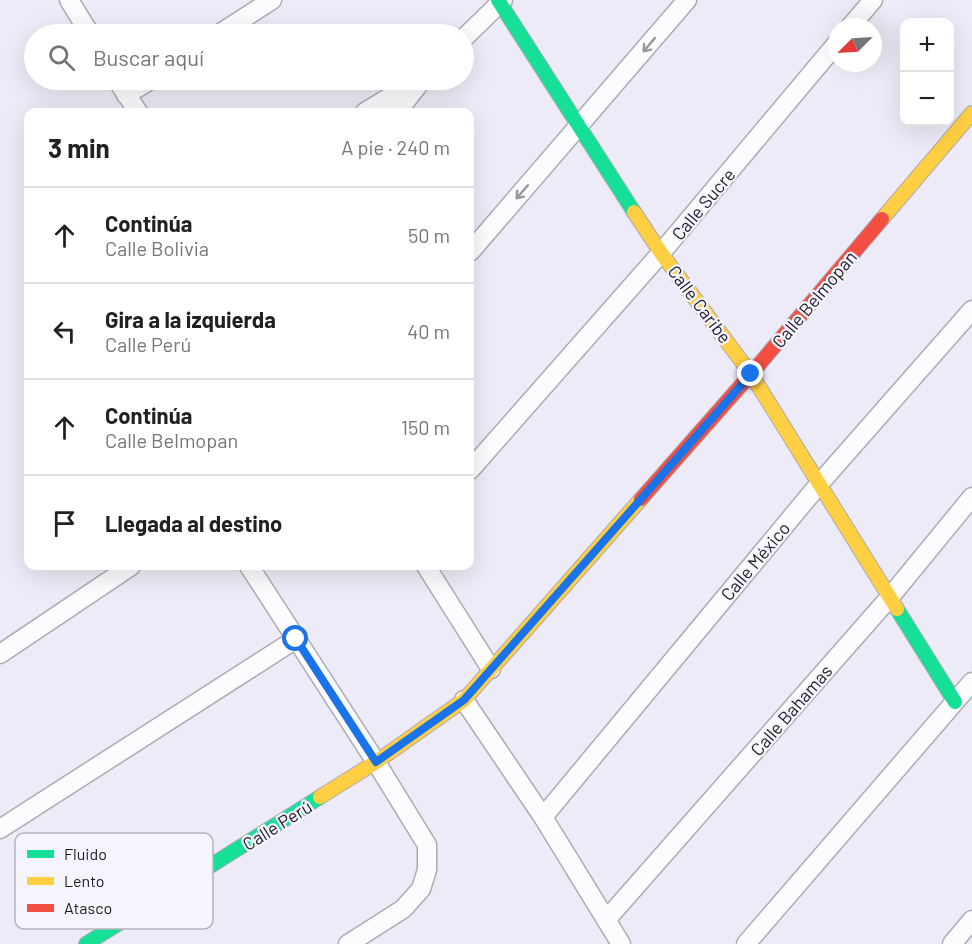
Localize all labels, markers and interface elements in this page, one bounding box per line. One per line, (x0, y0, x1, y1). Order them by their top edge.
north arrow (828, 18, 882, 72)
map controls (900, 18, 954, 126)
button: + (900, 18, 954, 72)
search box (24, 24, 474, 90)
one-way arrow (642, 37, 656, 52)
icon: search (45, 41, 78, 74)
text: Buscar aquí (93, 44, 204, 70)
button: − (900, 72, 954, 126)
text: 3 min (48, 132, 110, 163)
text: A pie · 240 m (341, 135, 450, 159)
street label: Calle Sucre (667, 164, 739, 244)
one-way arrow (515, 184, 529, 199)
text: Continúa (105, 210, 192, 236)
icon: ahead (48, 219, 81, 252)
text: 50 m (408, 223, 450, 247)
text: Calle Bolivia (105, 236, 209, 260)
street label: Calle Belmopan (767, 246, 861, 352)
street label: Calle Caribe (664, 261, 736, 347)
text: Gira a la izquierda (105, 306, 276, 332)
icon: left (48, 315, 81, 348)
text: 40 m (407, 319, 450, 343)
text: Calle Perú (105, 332, 191, 356)
route end (737, 360, 763, 386)
text: Continúa (105, 402, 192, 428)
icon: ahead (48, 411, 81, 444)
text: 150 m (401, 415, 450, 439)
text: Calle Belmopan (105, 428, 238, 452)
icon: arrive (48, 507, 81, 540)
text: Llegada al destino (105, 510, 282, 536)
street label: Calle México (716, 517, 794, 605)
route start (282, 625, 308, 651)
street label: Calle Bahamas (745, 660, 837, 760)
street label: Calle Perú (238, 795, 316, 855)
legend (15, 833, 213, 929)
text: Fluido (64, 844, 107, 863)
text: Lento (64, 871, 105, 890)
text: Atasco (64, 898, 112, 917)

